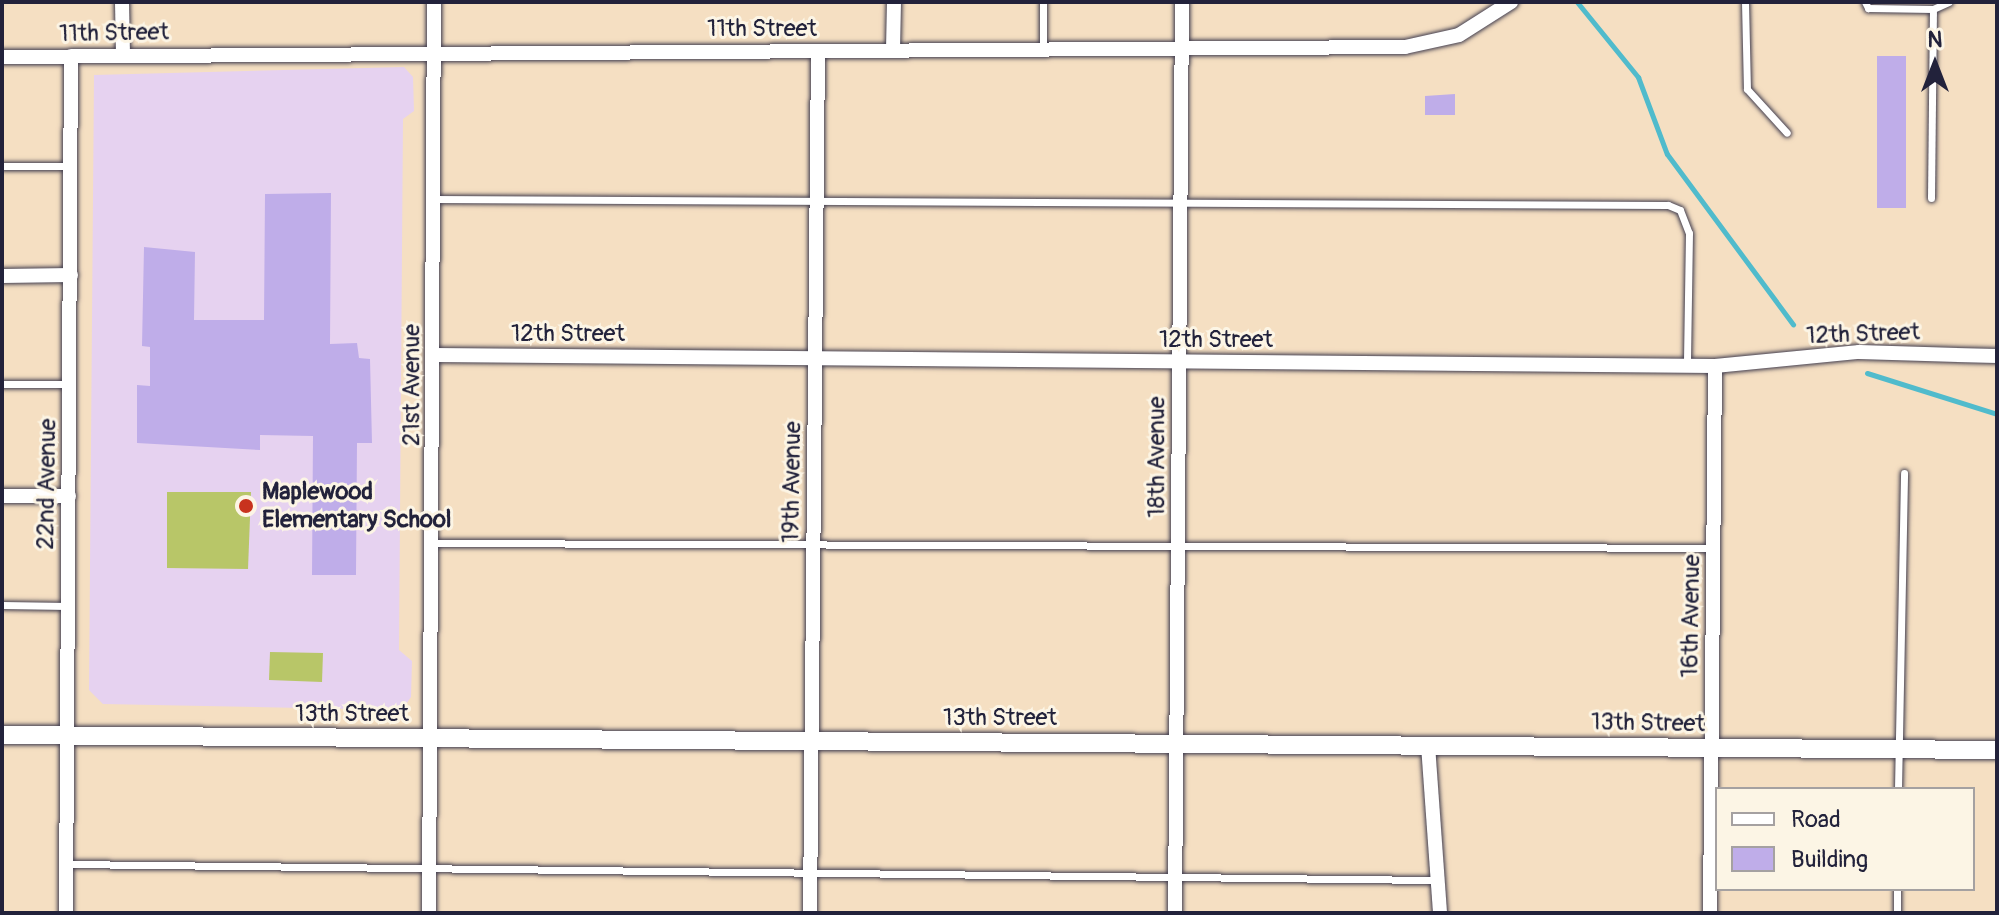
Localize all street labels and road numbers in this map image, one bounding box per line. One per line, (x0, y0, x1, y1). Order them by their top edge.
street label: 11th Street (707, 15, 817, 43)
street label: 11th Street (59, 18, 169, 48)
street label: 12th Street (1806, 318, 1920, 350)
street label: 12th Street (511, 320, 625, 348)
street label: 21st Avenue (398, 324, 426, 446)
street label: 12th Street (1159, 326, 1273, 354)
street label: 18th Avenue (1143, 396, 1171, 518)
street label: 22nd Avenue (31, 418, 63, 550)
street label: 19th Avenue (777, 421, 807, 543)
street label: 16th Avenue (1676, 554, 1706, 678)
street label: 13th Street (295, 700, 409, 728)
street label: 13th Street (943, 704, 1057, 732)
street label: 13th Street (1591, 708, 1705, 738)

